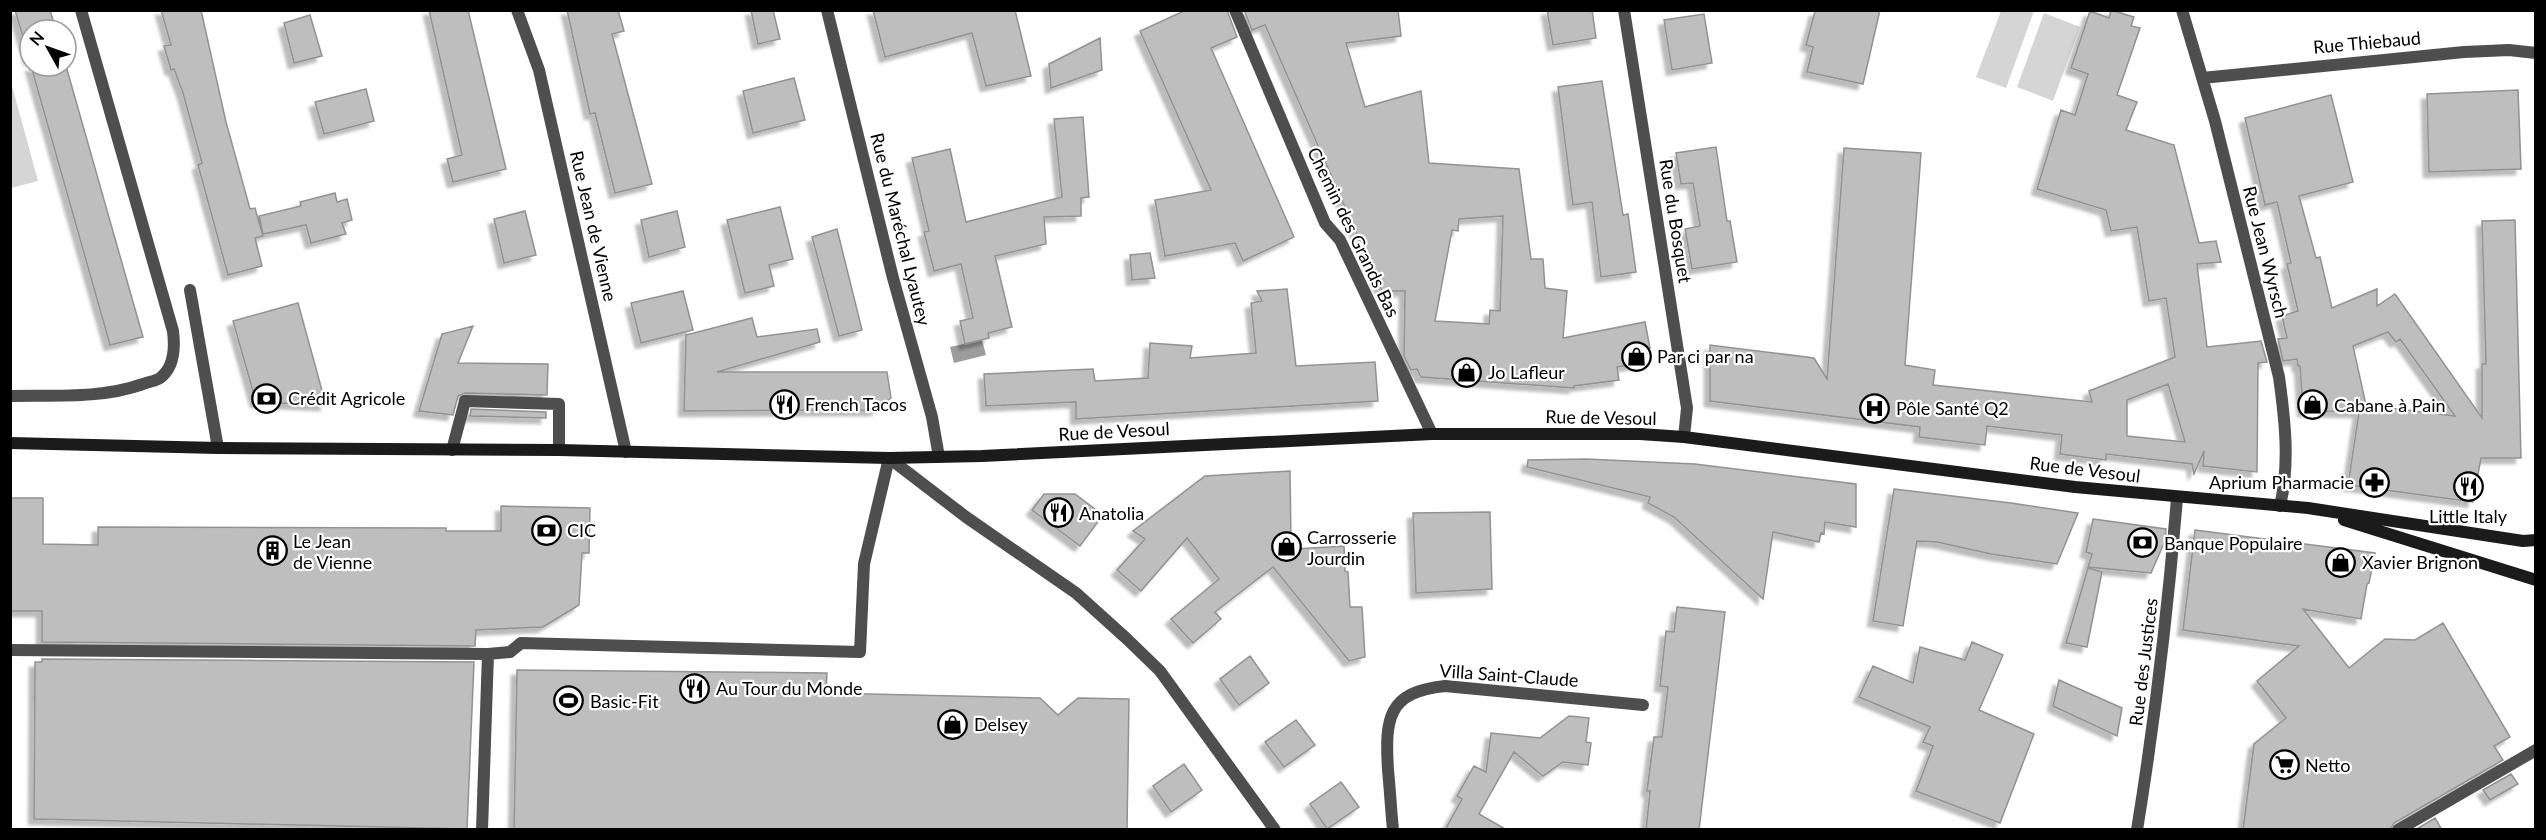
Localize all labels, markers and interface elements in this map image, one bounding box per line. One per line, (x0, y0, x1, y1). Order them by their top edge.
north arrow (18, 18, 78, 78)
street label: Rue Thiebaud (2312, 26, 2422, 58)
text: N (25, 27, 47, 49)
street label: Rue du Maréchal Lyautey (866, 130, 936, 328)
street label: Chemin des Grands Bas (1303, 143, 1405, 321)
street label: Rue Jean de Vienne (566, 148, 622, 304)
street label: Rue du Bosquet (1655, 157, 1697, 285)
street label: Rue Jean Wyrsch (2239, 184, 2293, 320)
shop icon: Par ci par na (1620, 340, 1652, 372)
place label: Par ci par na (1657, 345, 1754, 367)
shop icon: Jo Lafleur (1451, 356, 1483, 388)
place label: Jo Lafleur (1488, 361, 1565, 383)
bank icon: Crédit Agricole (251, 382, 283, 414)
place label: Crédit Agricole (288, 387, 405, 409)
restaurant icon: French Tacos (768, 388, 800, 420)
shop icon: Cabane à Pain (2297, 389, 2329, 421)
hospital icon: Pôle Santé Q2 (1859, 392, 1891, 424)
place label: French Tacos (805, 393, 907, 415)
place label: Cabane à Pain (2334, 394, 2446, 416)
place label: Pôle Santé Q2 (1896, 397, 2009, 419)
street label: Rue de Vesoul (1545, 405, 1657, 429)
street label: Rue de Vesoul (1058, 417, 1170, 445)
street label: Rue de Vesoul (2028, 451, 2142, 487)
pharmacy icon: Aprium Pharmacie (2359, 466, 2391, 498)
place label: Aprium Pharmacie (2209, 471, 2354, 493)
restaurant icon: Little Italy (2452, 471, 2484, 503)
restaurant icon: Anatolia (1042, 497, 1074, 529)
place label: Anatolia (1079, 502, 1144, 524)
place label: Little Italy (2429, 505, 2508, 527)
bank icon: CIC (530, 514, 562, 546)
place label: CIC (567, 519, 596, 541)
place label: Carrosserie Jourdin (1307, 526, 1396, 569)
bank icon: Banque Populaire (2127, 527, 2159, 559)
place label: Le Jean de Vienne (293, 530, 372, 573)
shop icon: Carrosserie Jourdin (1270, 531, 1302, 563)
place label: Banque Populaire (2164, 532, 2303, 554)
building icon: Le Jean de Vienne (256, 535, 288, 567)
shop icon: Xavier Brignon (2325, 546, 2357, 578)
place label: Xavier Brignon (2362, 551, 2478, 573)
street label: Rue des Justices (2124, 597, 2162, 727)
street label: Villa Saint-Claude (1439, 659, 1579, 691)
restaurant icon: Au Tour du Monde (679, 672, 711, 704)
place label: Au Tour du Monde (716, 677, 863, 699)
sports icon: Basic-Fit (553, 685, 585, 717)
place label: Basic-Fit (590, 690, 659, 712)
shop icon: Delsey (937, 708, 969, 740)
place label: Delsey (974, 713, 1028, 735)
supermarket icon: Netto (2268, 749, 2300, 781)
place label: Netto (2305, 754, 2350, 776)

